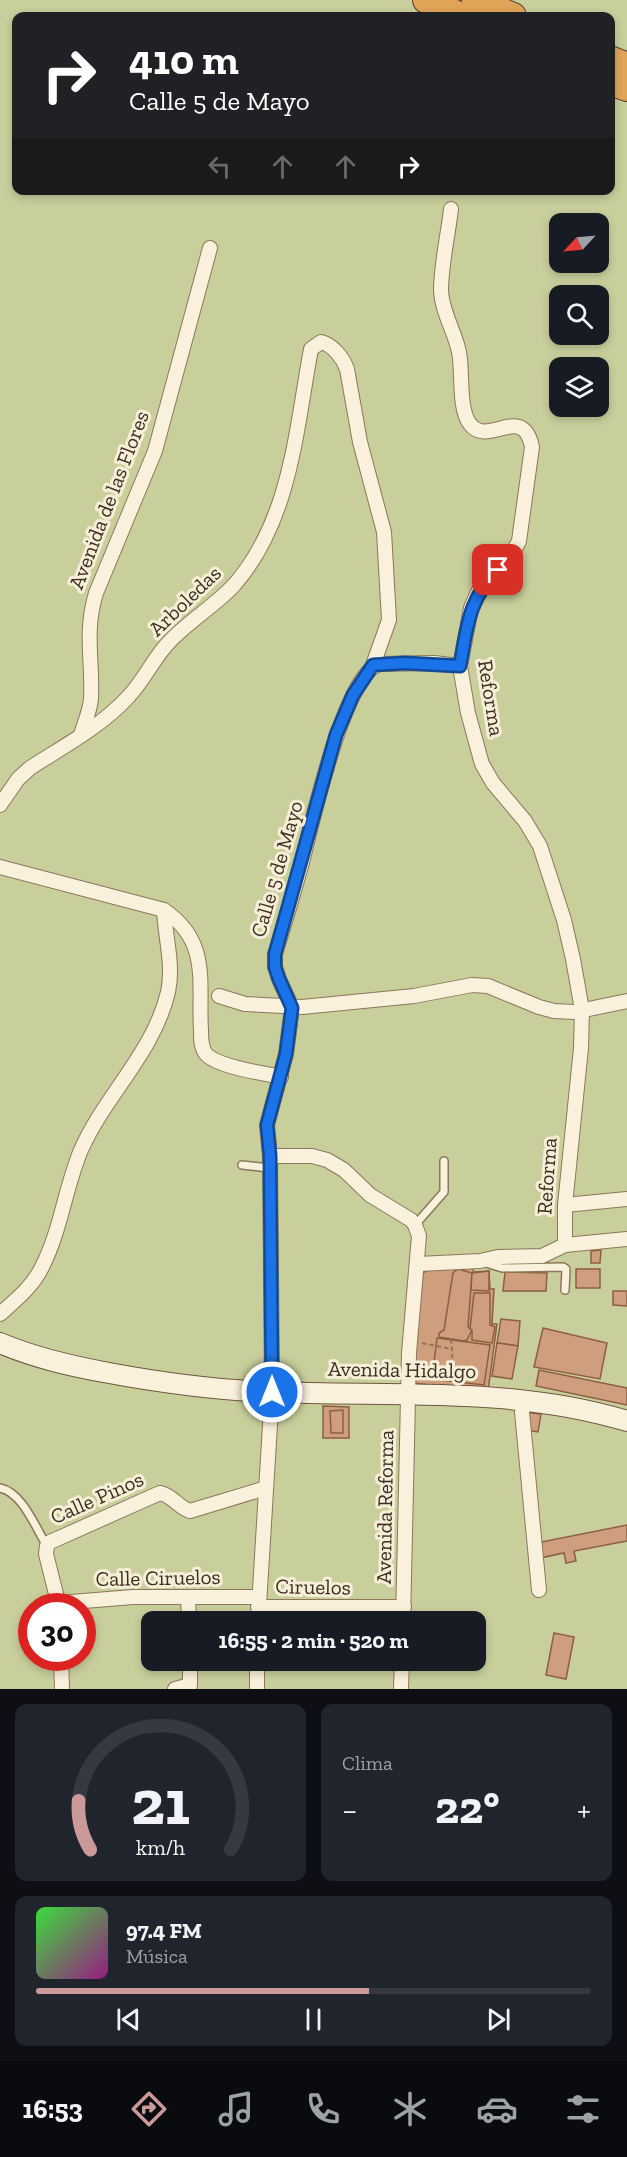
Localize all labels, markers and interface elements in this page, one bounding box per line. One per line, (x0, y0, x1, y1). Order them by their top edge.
text: 410 m (129, 34, 239, 85)
icon: right (30, 36, 108, 114)
text: Calle 5 de Mayo (129, 85, 310, 117)
icon: left (203, 150, 236, 183)
icon: ahead (266, 150, 299, 183)
icon: ahead (329, 150, 362, 183)
icon: right (392, 150, 425, 183)
north arrow (549, 213, 609, 273)
map controls (549, 213, 609, 417)
button: search (549, 285, 609, 345)
button: layers (549, 357, 609, 417)
street label: Avenida de las Flores (63, 407, 154, 593)
pin (472, 544, 523, 595)
icon: arrive (481, 553, 514, 586)
street label: Arboledas (143, 560, 226, 641)
street label: Reforma (473, 658, 510, 738)
street label: Calle 5 de Mayo (245, 798, 308, 940)
street label: Reforma (531, 1137, 562, 1215)
street label: Avenida Hidalgo (328, 1356, 476, 1383)
position arrow (240, 1360, 304, 1424)
street label: Avenida Reforma (371, 1430, 398, 1584)
street label: Calle Pinos (46, 1466, 147, 1529)
street label: Calle Ciruelos (95, 1564, 221, 1591)
street label: Ciruelos (275, 1573, 351, 1600)
speed limit sign: 30 (18, 1593, 96, 1671)
text: 16:55 · 2 min · 520 m (219, 1627, 408, 1654)
text: Clima (342, 1751, 393, 1775)
text: 21 (131, 1765, 190, 1840)
text: 22° (435, 1781, 500, 1835)
text: − (342, 1790, 357, 1829)
text: + (577, 1790, 591, 1829)
text: km/h (136, 1835, 185, 1860)
text: 97.4 FM (126, 1917, 202, 1944)
text: Música (126, 1944, 188, 1968)
icon: previous (112, 2003, 145, 2036)
icon: pause (297, 2003, 330, 2036)
icon: next (482, 2003, 515, 2036)
icon: directions (128, 2088, 170, 2130)
icon: music (215, 2088, 257, 2130)
icon: phone (302, 2088, 344, 2130)
icon: climate (389, 2088, 431, 2130)
icon: car (476, 2088, 518, 2130)
icon: filters (562, 2088, 604, 2130)
text: 16:53 (22, 2093, 83, 2125)

